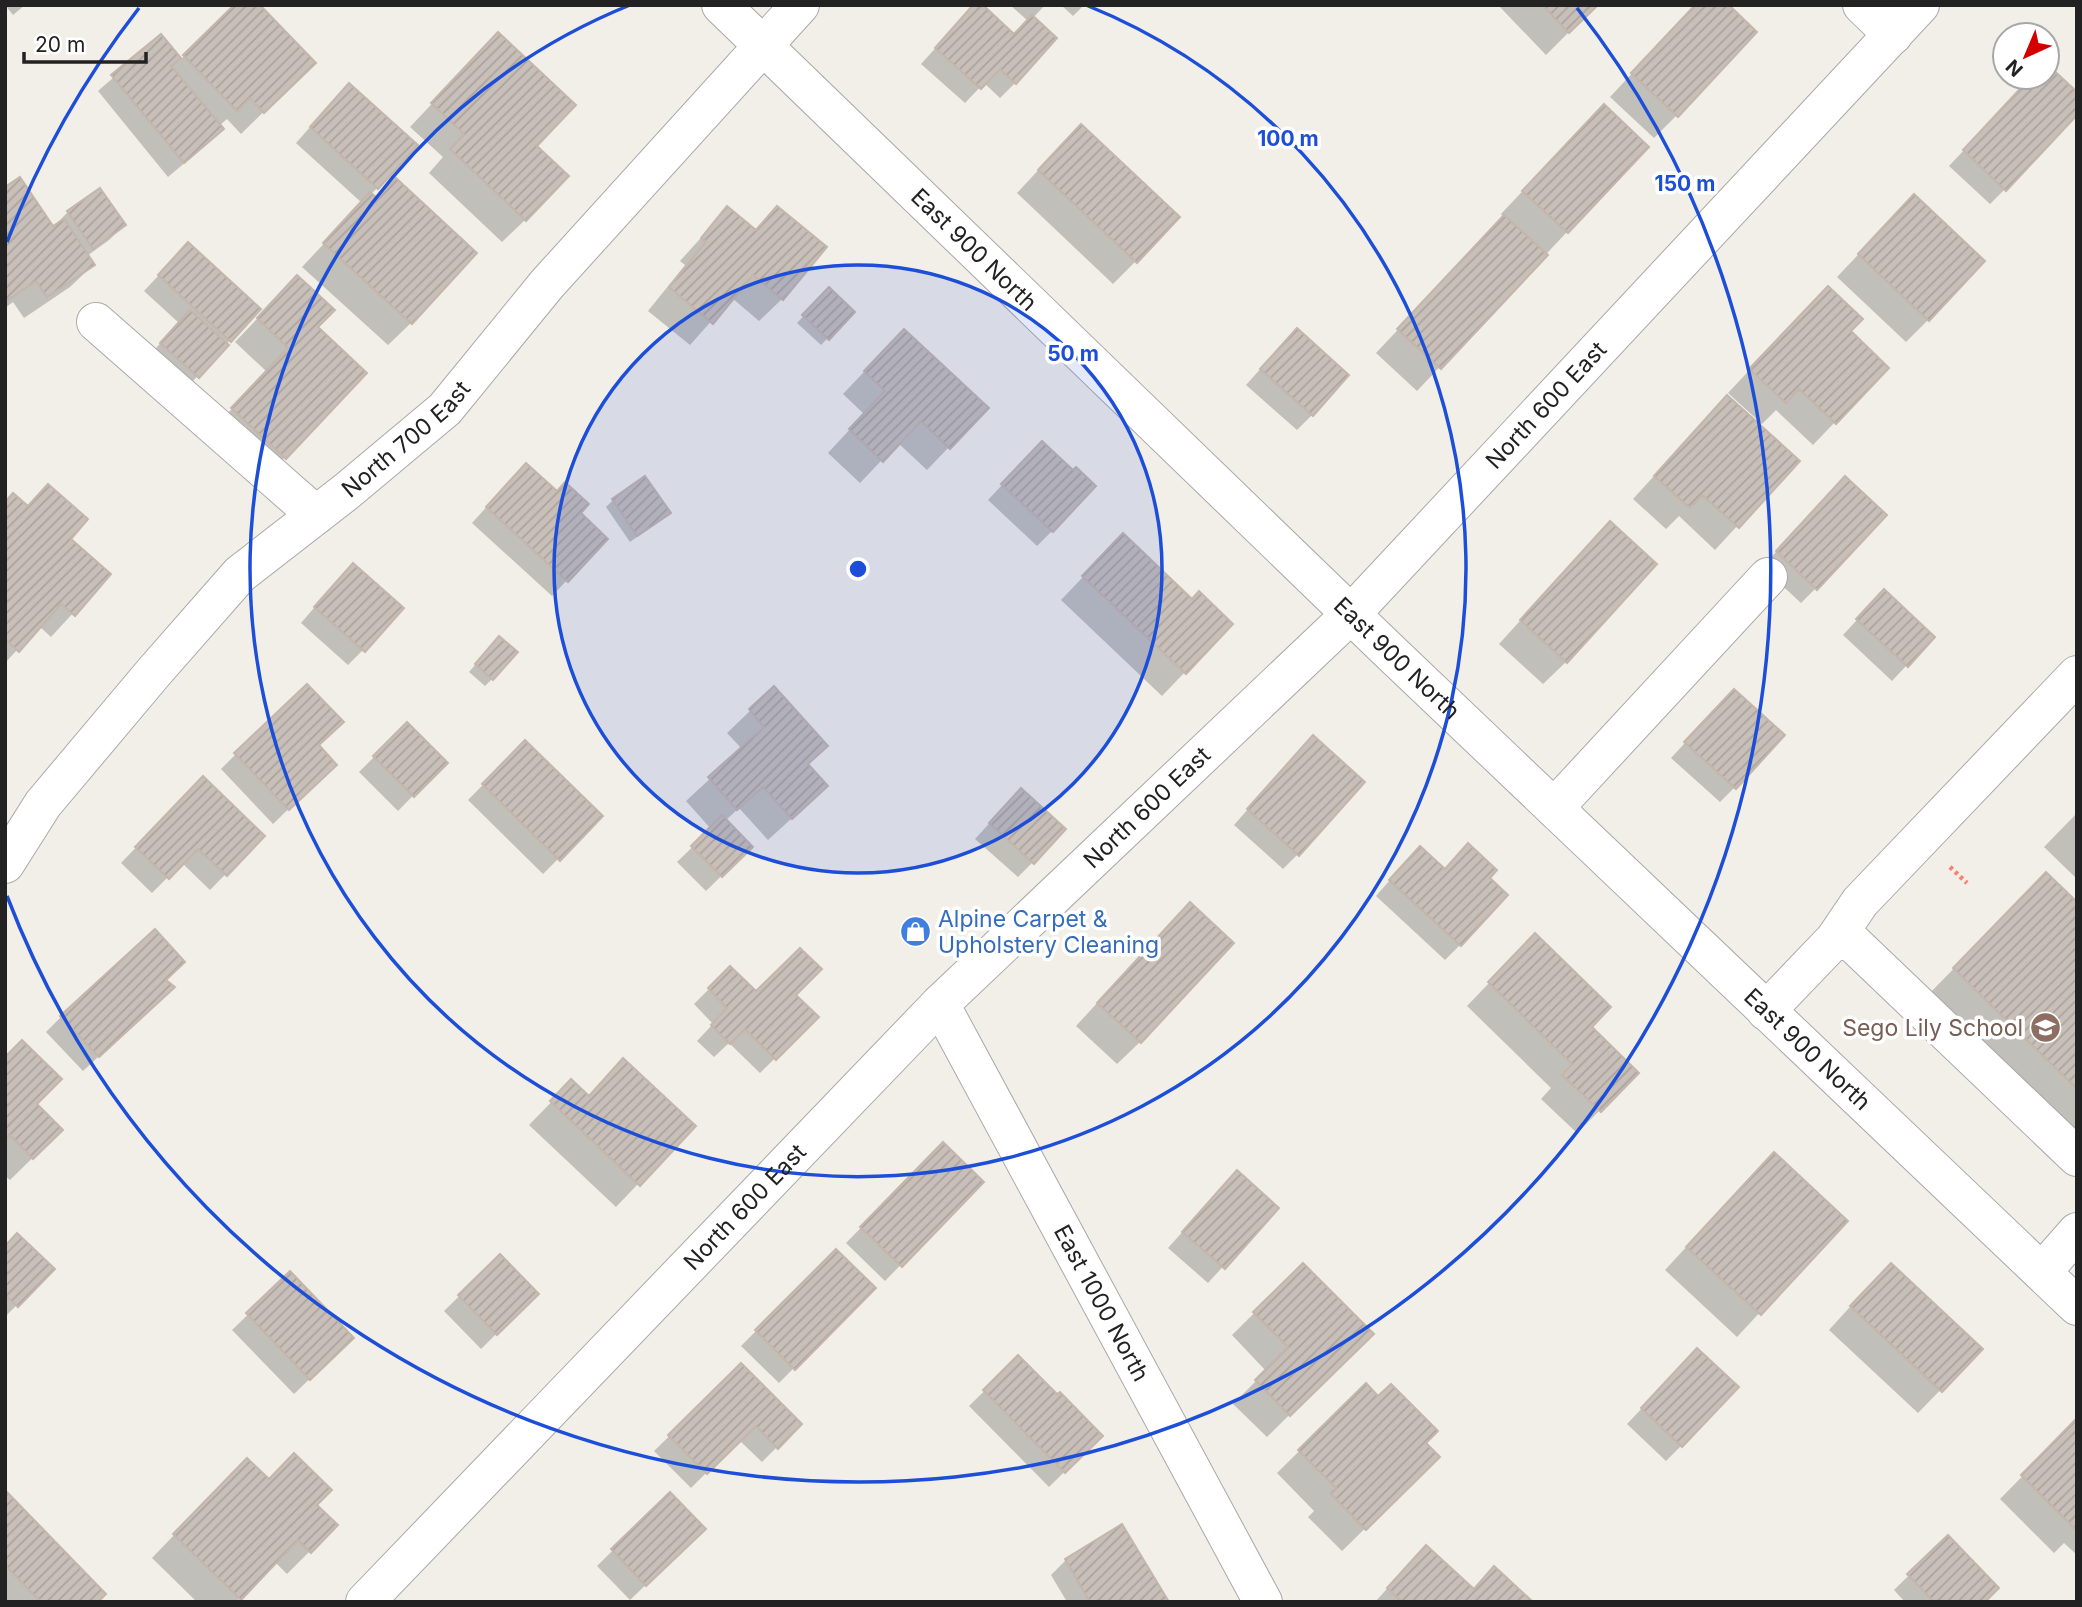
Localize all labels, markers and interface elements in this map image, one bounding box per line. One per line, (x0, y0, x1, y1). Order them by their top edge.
scale bar (24, 21, 147, 65)
north arrow (1991, 21, 2061, 91)
text: 20 m (35, 32, 85, 57)
text: N (2001, 55, 2028, 81)
text: 100 m (1257, 126, 1319, 151)
text: 150 m (1655, 171, 1715, 196)
street label: East 900 North (905, 183, 1043, 317)
street label: North 600 East (1480, 335, 1613, 475)
text: 50 m (1047, 341, 1099, 366)
street label: North 700 East (336, 375, 476, 503)
centre of rings (846, 557, 870, 581)
street label: East 900 North (1328, 591, 1466, 725)
street label: North 600 East (1078, 741, 1216, 874)
place label: Alpine Carpet & Upholstery Cleaning (938, 905, 1159, 959)
shop icon: Alpine Carpet & Upholstery Cleaning (898, 915, 932, 949)
street label: East 900 North (1738, 983, 1876, 1116)
school or university icon: Sego Lily School (2029, 1011, 2063, 1045)
place label: Sego Lily School (1842, 1014, 2023, 1042)
street label: North 600 East (678, 1138, 812, 1276)
street label: East 1000 North (1048, 1220, 1155, 1386)

